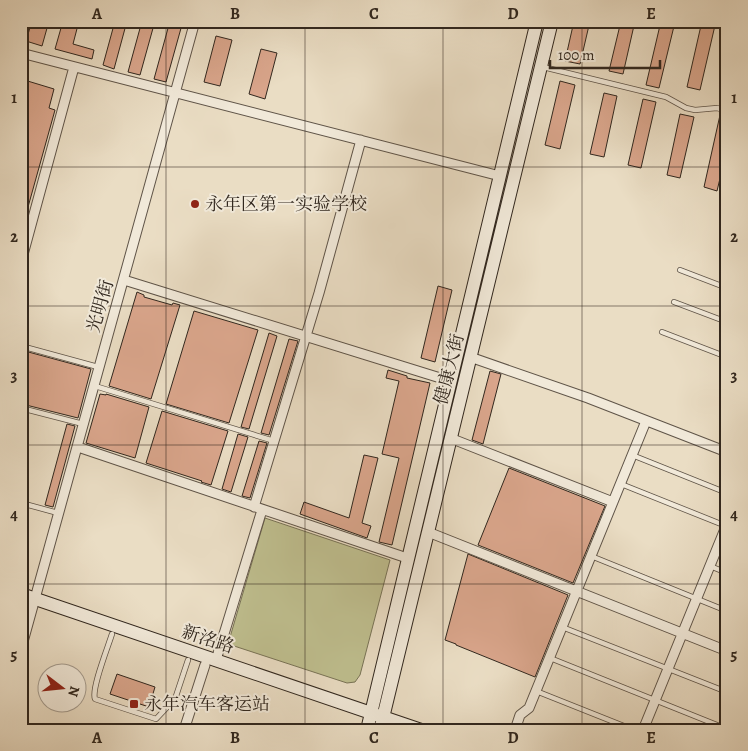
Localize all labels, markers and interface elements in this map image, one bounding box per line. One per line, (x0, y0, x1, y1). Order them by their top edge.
text: A (91, 3, 103, 25)
text: B (230, 3, 240, 25)
text: C (369, 3, 379, 25)
text: D (507, 3, 519, 25)
text: E (646, 3, 656, 25)
scale bar (550, 38, 660, 70)
text: 100 m (558, 45, 595, 65)
text: 1 (11, 87, 17, 109)
text: 1 (731, 87, 737, 109)
place label: 永年区第一实验学校 (205, 192, 367, 216)
marker: 永年区第一实验学校 (189, 198, 201, 210)
text: 2 (10, 226, 18, 248)
text: 2 (730, 226, 738, 248)
street label: 光明街 (81, 277, 119, 335)
street label: 健康大街 (429, 331, 469, 407)
text: 3 (11, 365, 18, 387)
text: 3 (731, 365, 738, 387)
text: 4 (10, 504, 18, 526)
text: 4 (730, 504, 738, 526)
street label: 新洺路 (179, 619, 237, 659)
text: 5 (11, 644, 18, 666)
text: 5 (731, 644, 738, 666)
north arrow (38, 664, 88, 714)
text: N (63, 684, 85, 699)
place label: 永年汽车客运站 (144, 692, 270, 716)
marker: 永年汽车客运站 (128, 698, 140, 710)
text: A (91, 727, 103, 749)
text: B (230, 727, 240, 749)
text: C (369, 727, 379, 749)
text: D (507, 727, 519, 749)
text: E (646, 727, 656, 749)

